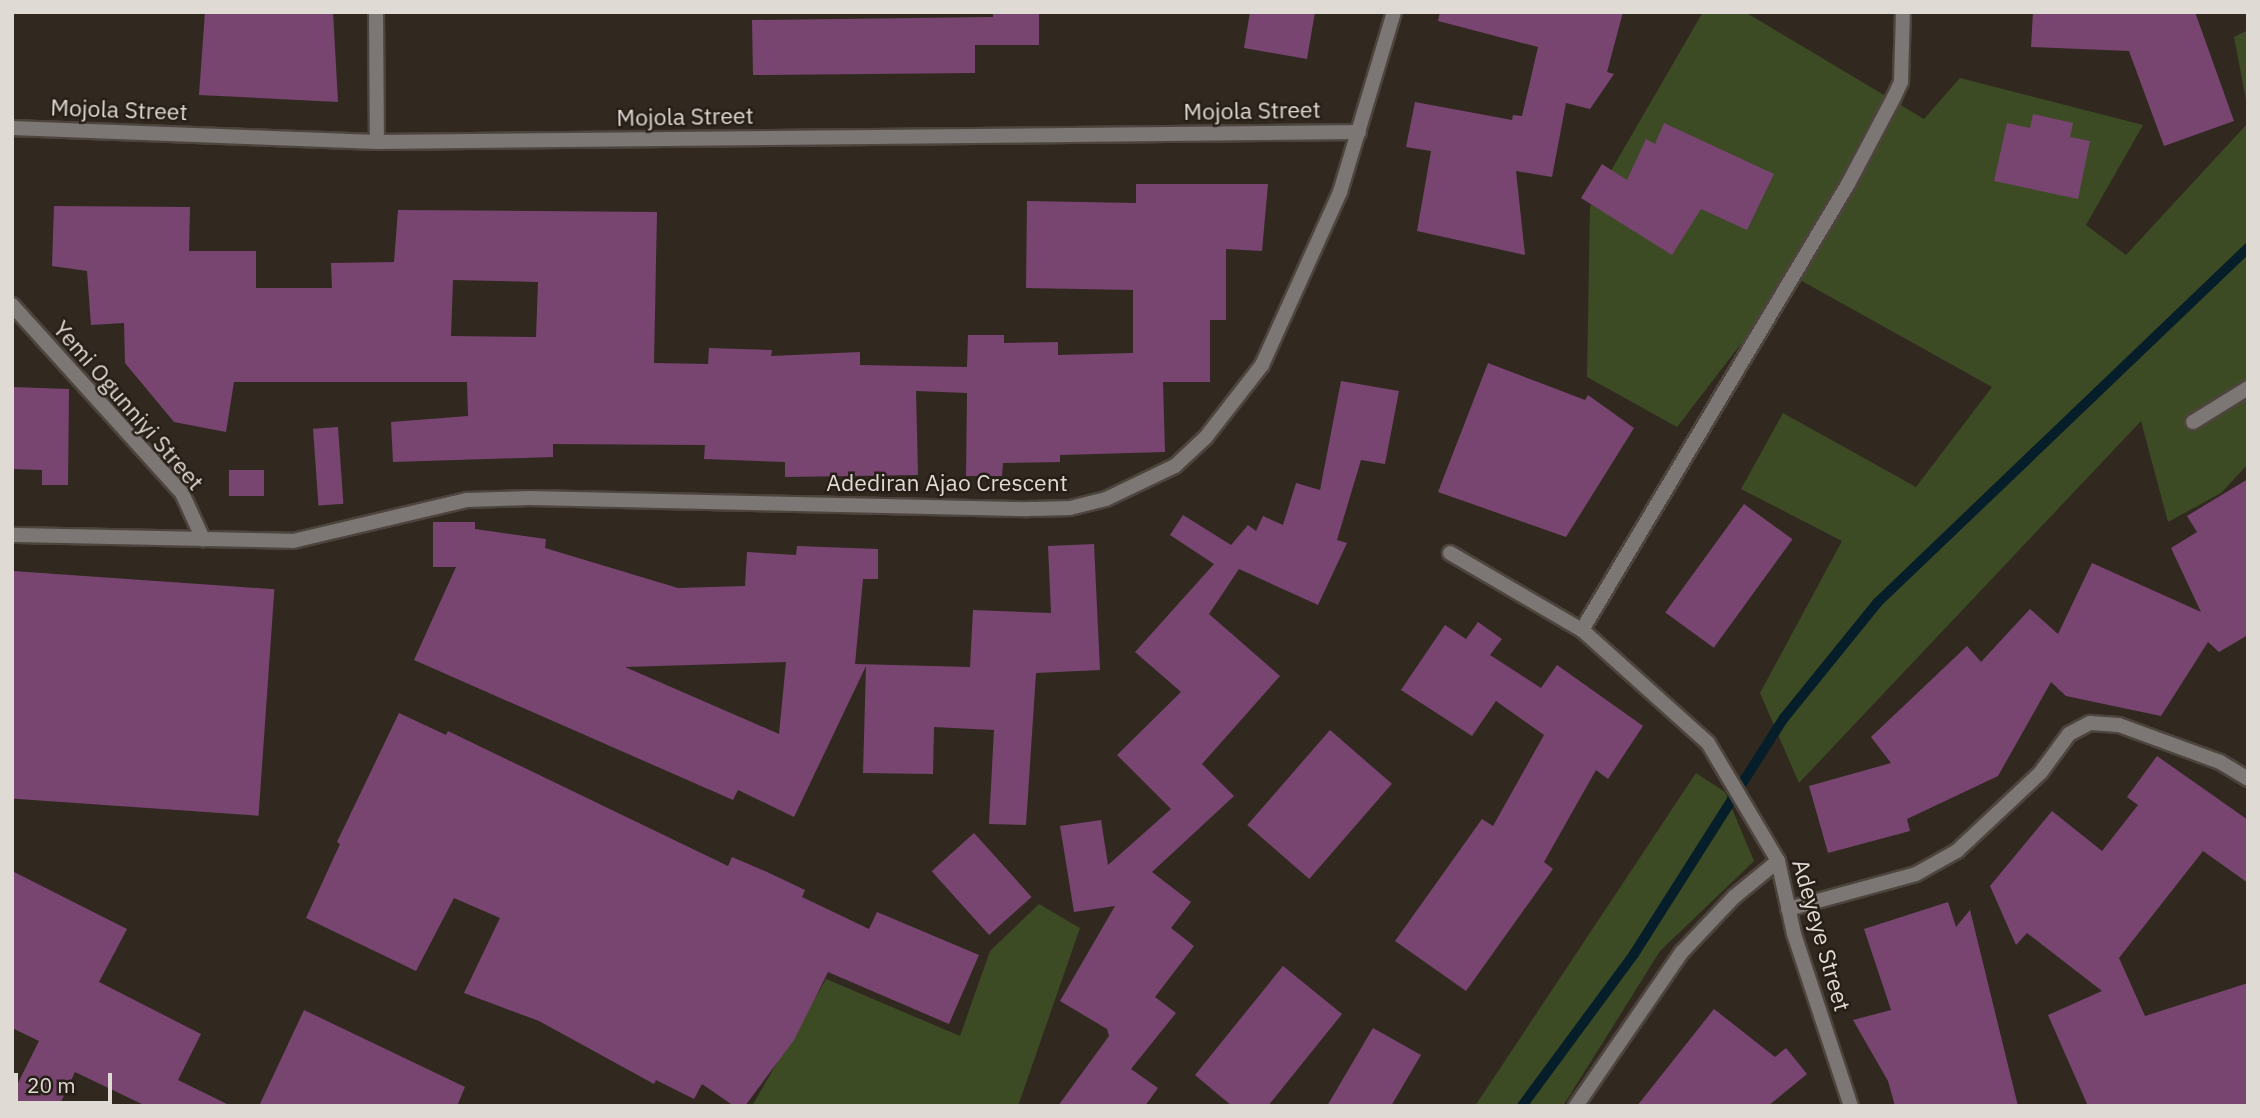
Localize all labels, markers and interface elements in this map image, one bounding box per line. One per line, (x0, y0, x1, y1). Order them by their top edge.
street label: Mojola Street (50, 93, 188, 125)
street label: Mojola Street (1183, 95, 1321, 125)
street label: Mojola Street (616, 101, 754, 131)
street label: Yemi Ogunniyi Street (48, 315, 210, 495)
street label: Adediran Ajao Crescent (826, 468, 1068, 496)
street label: Adeyeye Street (1787, 856, 1857, 1014)
scale bar (18, 1058, 116, 1102)
text: 20 m (27, 1071, 76, 1099)

